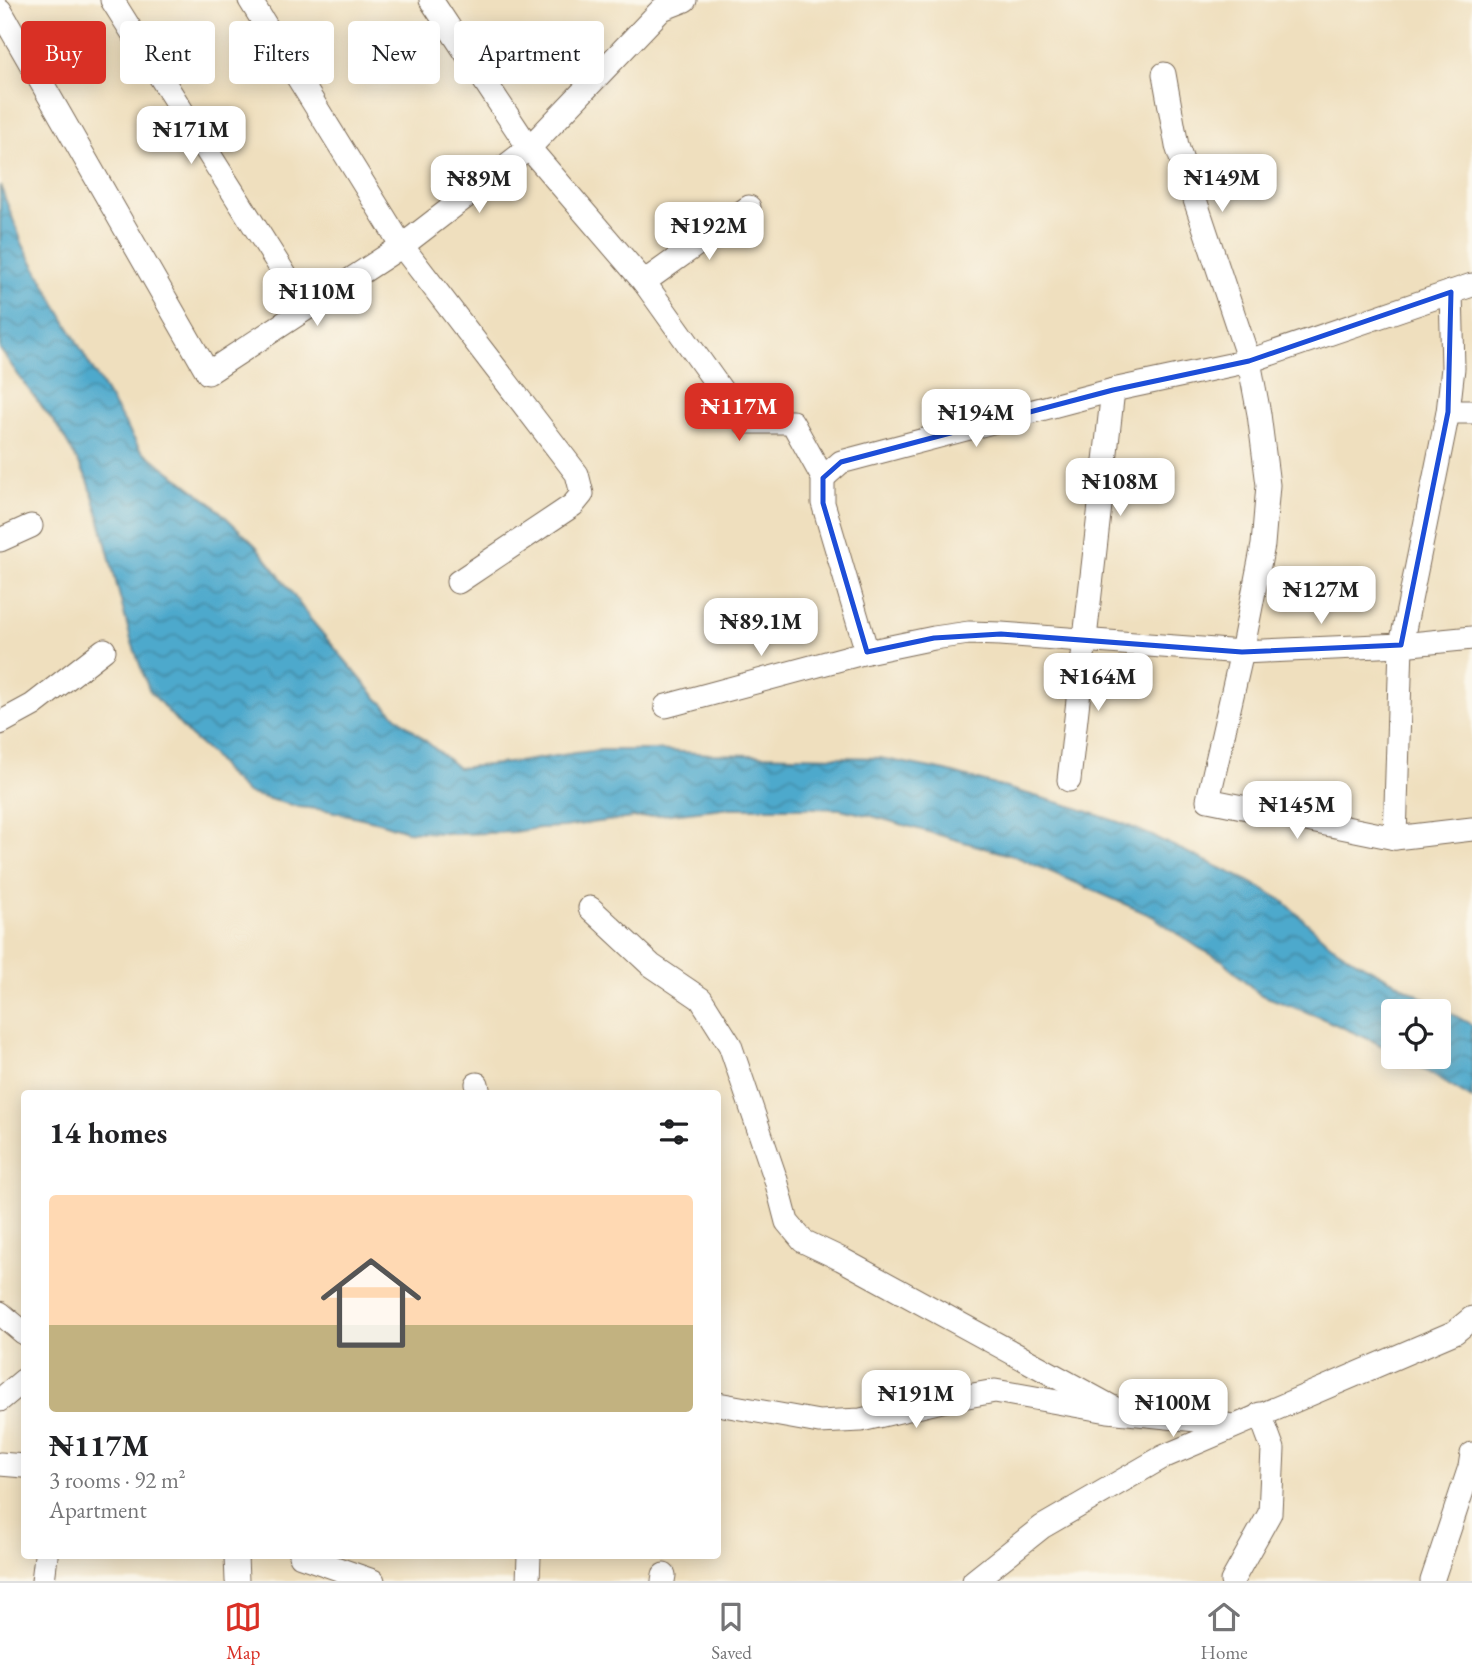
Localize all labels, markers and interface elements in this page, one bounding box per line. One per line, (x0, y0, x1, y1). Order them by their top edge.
chip: Buy (21, 21, 106, 84)
chip: Rent (120, 21, 215, 84)
chip: Filters (229, 21, 334, 84)
chip: New (348, 21, 440, 84)
chip: Apartment (454, 21, 604, 84)
pin: ₦171M (142, 106, 240, 166)
text: ₦171M (153, 114, 229, 144)
pin: ₦149M (1173, 154, 1271, 214)
pin: ₦89M (438, 156, 520, 215)
text: ₦149M (1184, 162, 1260, 192)
text: ₦89M (447, 163, 511, 193)
pin: ₦192M (660, 202, 758, 262)
text: ₦192M (671, 210, 747, 240)
pin: ₦110M (268, 268, 366, 328)
text: ₦110M (279, 276, 355, 306)
pin: ₦117M (690, 384, 788, 443)
pin: ₦194M (927, 390, 1025, 449)
text: ₦117M (701, 391, 777, 421)
text: ₦194M (938, 397, 1014, 427)
pin: ₦108M (1071, 458, 1169, 518)
text: ₦108M (1082, 466, 1158, 496)
pin: ₦127M (1272, 566, 1370, 626)
text: ₦127M (1283, 574, 1359, 604)
pin: ₦89.1M (704, 598, 818, 658)
text: ₦89.1M (720, 606, 802, 636)
pin: ₦164M (1049, 654, 1147, 713)
text: ₦164M (1060, 661, 1136, 691)
pin: ₦145M (1248, 782, 1346, 841)
text: ₦145M (1259, 789, 1335, 819)
map controls (1381, 999, 1451, 1069)
button: locate (1381, 999, 1451, 1069)
text: 14 homes (49, 1113, 167, 1152)
icon: filters (655, 1113, 693, 1151)
icon: home (308, 1240, 434, 1366)
pin: ₦191M (867, 1370, 965, 1430)
text: ₦191M (878, 1378, 954, 1408)
pin: ₦100M (1124, 1380, 1222, 1439)
text: ₦100M (1135, 1387, 1211, 1417)
text: ₦117M (49, 1426, 149, 1465)
text: 3 rooms · 92 m² (49, 1465, 186, 1495)
text: Apartment (49, 1495, 147, 1525)
tab: Map (224, 1598, 262, 1665)
tab: Saved (711, 1598, 752, 1665)
tab: Home (1201, 1598, 1248, 1665)

